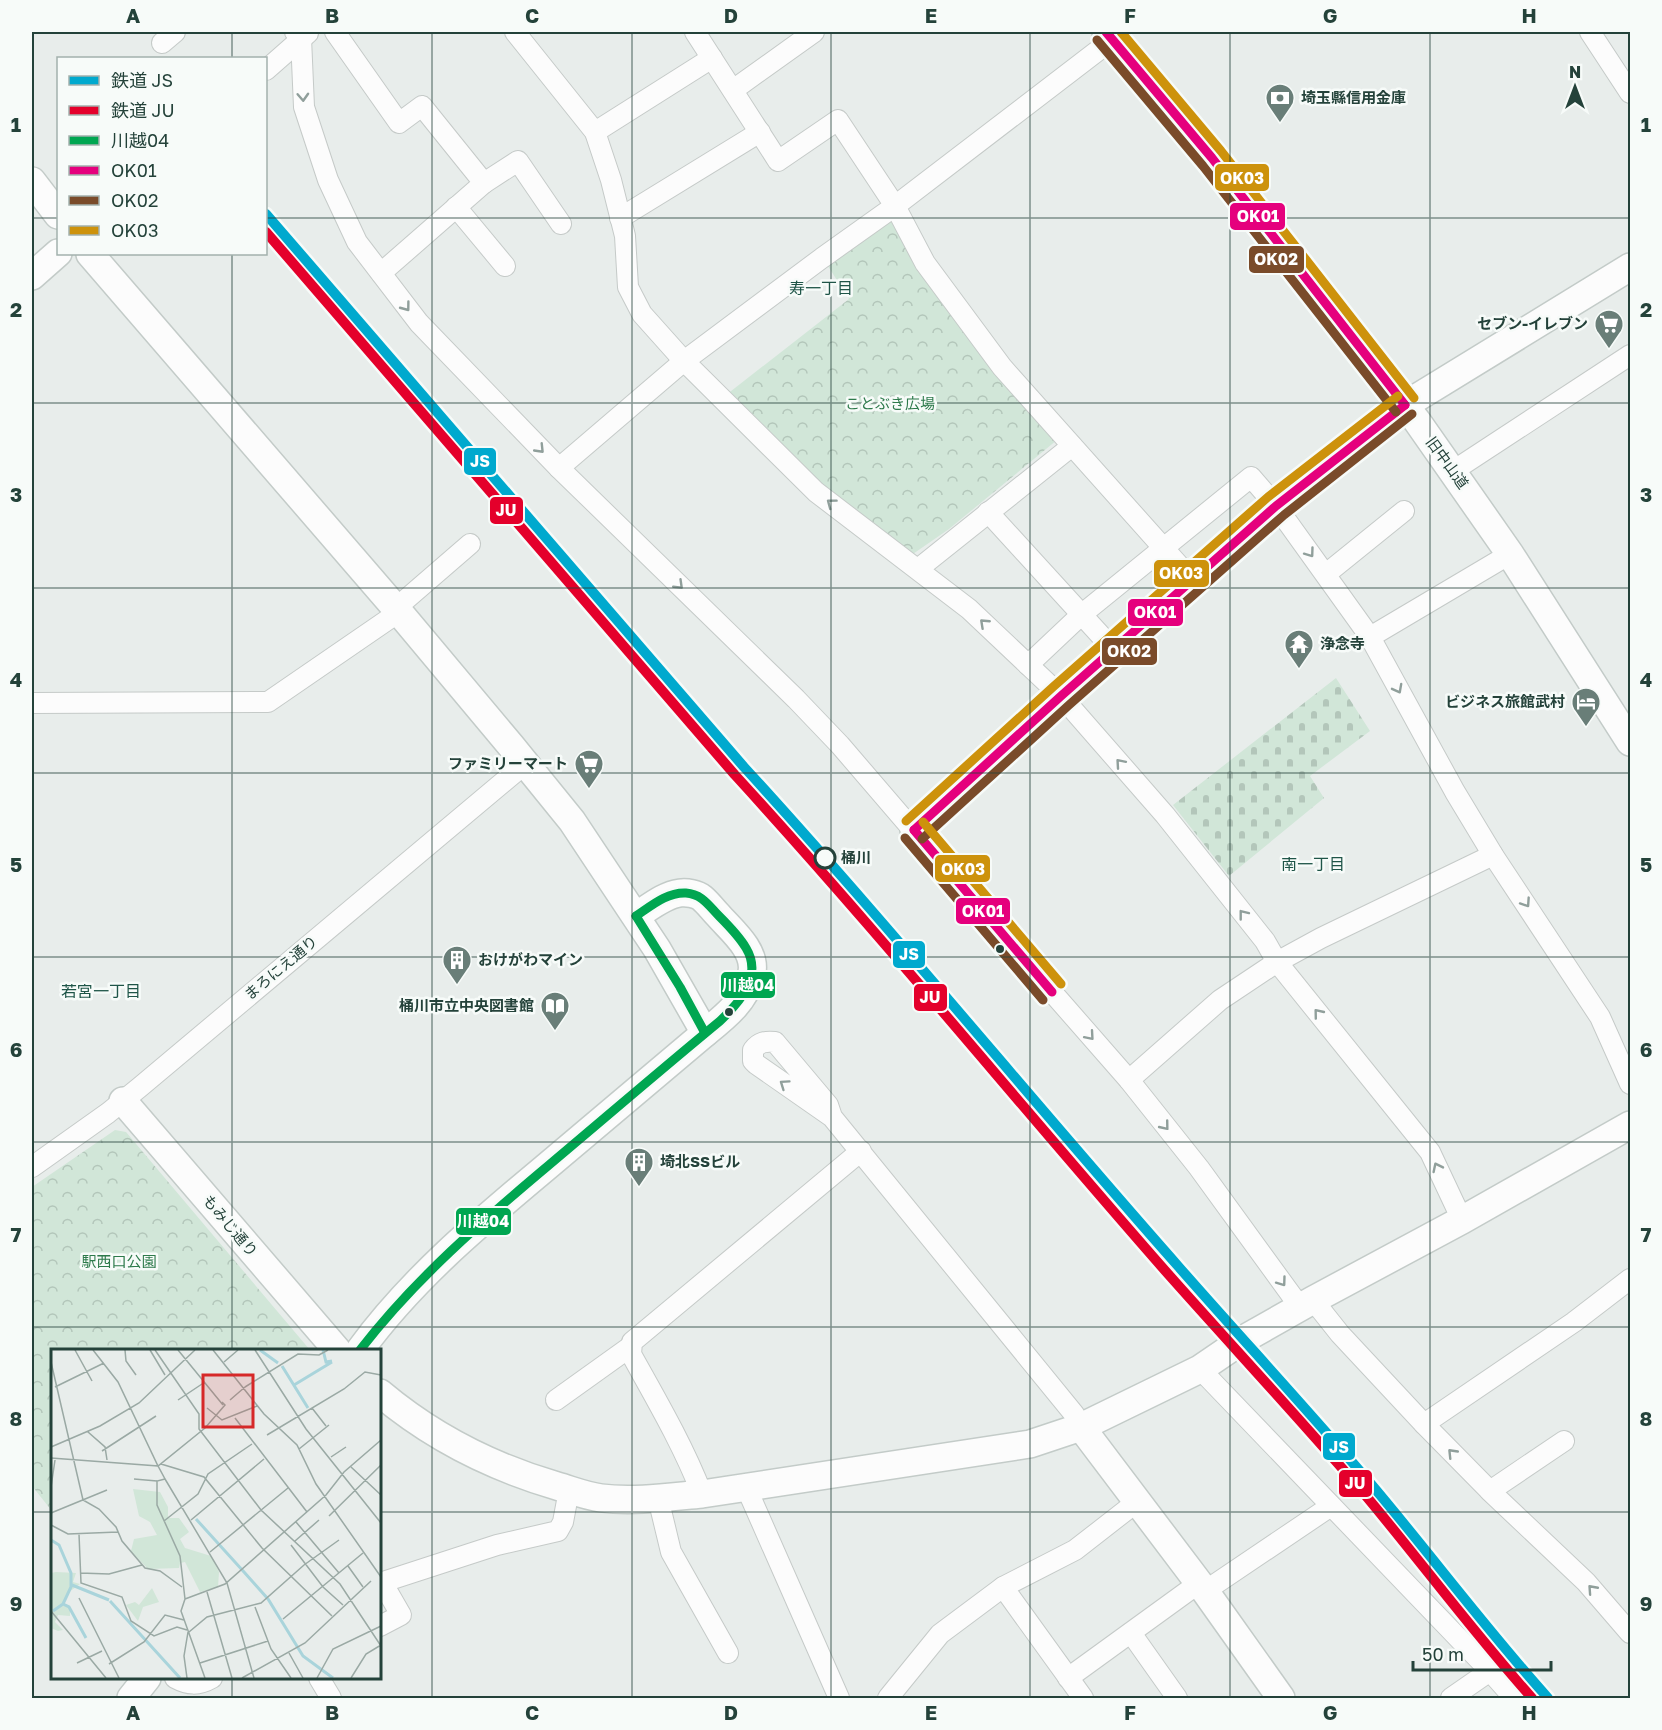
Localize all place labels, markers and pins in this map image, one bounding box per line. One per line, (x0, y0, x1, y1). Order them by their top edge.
bank icon: 埼玉縣信用金庫 (1264, 82, 1296, 124)
place label: 埼玉縣信用金庫 (1301, 88, 1406, 106)
supermarket icon: セブン-イレブン (1593, 308, 1625, 350)
place label: セブン-イレブン (1477, 314, 1588, 332)
temple icon: 浄念寺 (1283, 628, 1315, 670)
place label: 浄念寺 (1320, 634, 1365, 652)
hotel icon: ビジネス旅館武村 (1570, 686, 1602, 728)
place label: ビジネス旅館武村 (1445, 692, 1565, 710)
supermarket icon: ファミリーマート (573, 748, 605, 790)
place label: ファミリーマート (448, 754, 568, 772)
marker: 桶川 (814, 847, 836, 869)
place label: 桶川 (841, 848, 871, 866)
unlabelled marker (994, 943, 1006, 955)
building icon: おけがわマイン (441, 944, 473, 986)
place label: おけがわマイン (478, 950, 583, 968)
library icon: 桶川市立中央図書館 (539, 990, 571, 1032)
place label: 桶川市立中央図書館 (399, 996, 534, 1014)
unlabelled marker (723, 1006, 735, 1018)
building icon: 埼北SSビル (623, 1146, 655, 1188)
place label: 埼北SSビル (660, 1152, 740, 1170)

